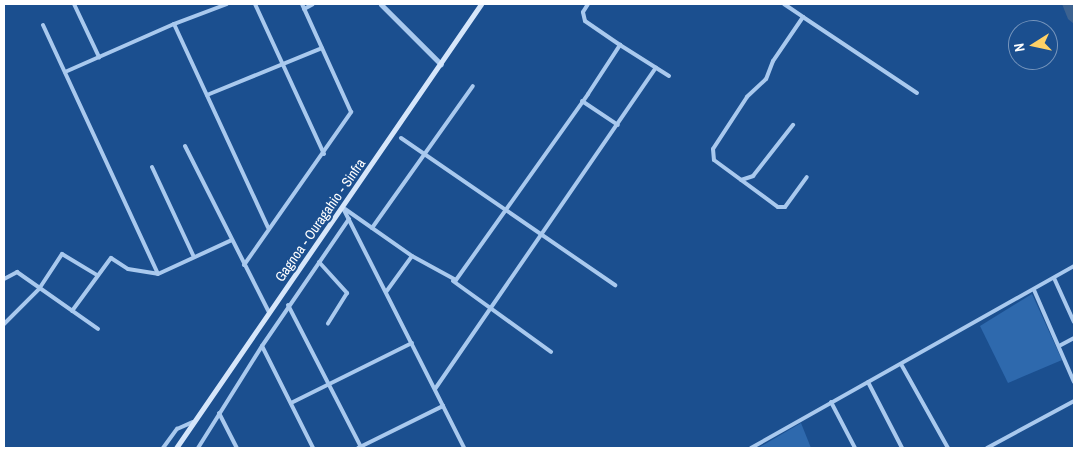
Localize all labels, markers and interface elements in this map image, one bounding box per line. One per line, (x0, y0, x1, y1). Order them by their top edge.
north arrow (1008, 20, 1058, 70)
text: N (1010, 42, 1029, 53)
street label: Gagnoa - Ouragahio - Sinfra (271, 155, 369, 285)

